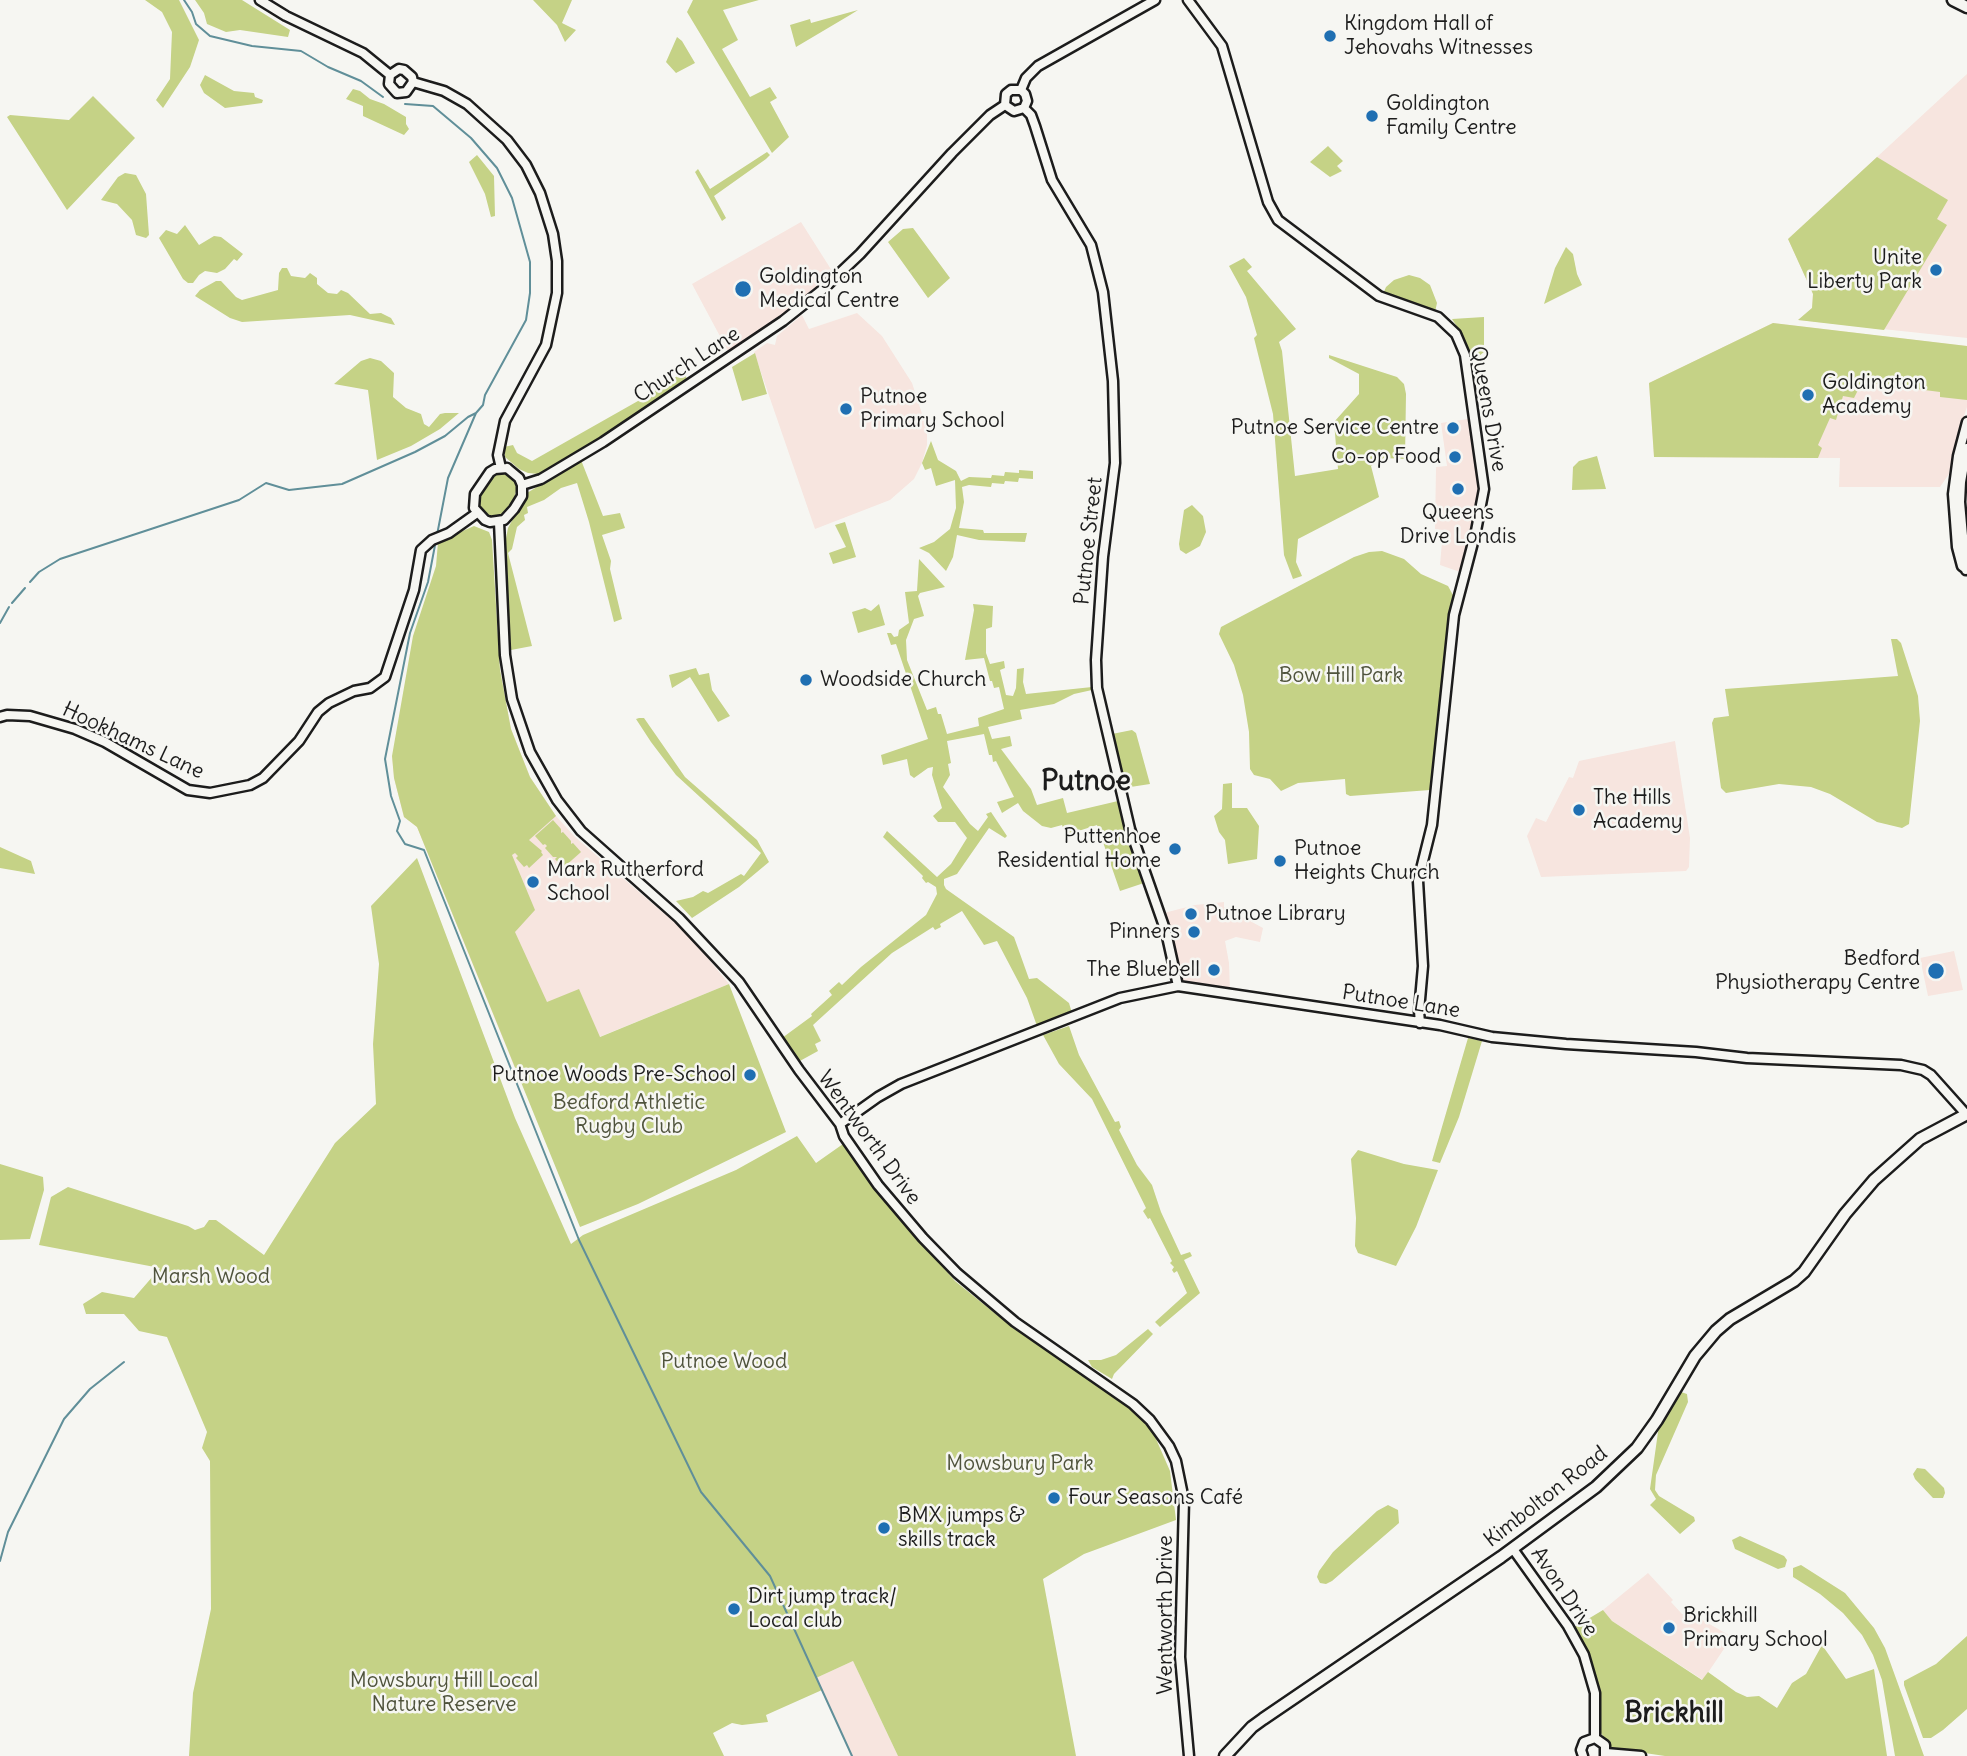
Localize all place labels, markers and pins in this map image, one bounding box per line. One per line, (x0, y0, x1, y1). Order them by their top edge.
place label: Kingdom Hall of Jehovahs Witnesses (1344, 11, 1533, 61)
marker: Kingdom Hall of Jehovahs Witnesses (1322, 28, 1338, 44)
place label: Goldington Family Centre (1386, 91, 1517, 141)
marker: Goldington Family Centre (1364, 108, 1380, 124)
place label: Unite Liberty Park (1807, 245, 1922, 295)
marker: Unite Liberty Park (1928, 262, 1944, 278)
place label: Goldington Medical Centre (759, 264, 899, 314)
marker: Goldington Medical Centre (733, 279, 753, 299)
place label: Goldington Academy (1822, 370, 1926, 420)
place label: Putnoe Primary School (860, 384, 1005, 434)
marker: Goldington Academy (1800, 387, 1816, 403)
marker: Putnoe Primary School (838, 401, 854, 417)
place label: Putnoe Service Centre (1231, 415, 1439, 441)
marker: Putnoe Service Centre (1445, 420, 1461, 436)
place label: Co-op Food (1331, 444, 1441, 470)
marker: Co-op Food (1447, 449, 1463, 465)
marker: Queens Drive Londis (1450, 481, 1466, 497)
place label: Queens Drive Londis (1400, 500, 1516, 550)
place label: Woodside Church (820, 667, 986, 693)
marker: Woodside Church (798, 672, 814, 688)
place label: The Hills Academy (1593, 785, 1683, 835)
marker: The Hills Academy (1571, 802, 1587, 818)
place label: Puttenhoe Residential Home (997, 824, 1161, 874)
place label: Putnoe Heights Church (1294, 836, 1440, 886)
marker: Puttenhoe Residential Home (1167, 841, 1183, 857)
marker: Putnoe Heights Church (1272, 853, 1288, 869)
place label: Mark Rutherford School (547, 857, 704, 907)
marker: Mark Rutherford School (525, 874, 541, 890)
place label: Putnoe Library (1205, 901, 1346, 927)
marker: Putnoe Library (1183, 906, 1199, 922)
place label: Pinners (1109, 919, 1180, 945)
marker: Pinners (1186, 924, 1202, 940)
place label: Bedford Physiotherapy Centre (1715, 946, 1920, 996)
place label: The Bluebell (1086, 957, 1200, 983)
marker: Bedford Physiotherapy Centre (1926, 961, 1946, 981)
marker: The Bluebell (1206, 962, 1222, 978)
place label: Putnoe Woods Pre-School (492, 1062, 736, 1088)
marker: Putnoe Woods Pre-School (742, 1067, 758, 1083)
place label: Four Seasons Café (1068, 1485, 1243, 1511)
marker: Four Seasons Café (1046, 1490, 1062, 1506)
place label: BMX jumps & skills track (898, 1503, 1025, 1553)
marker: BMX jumps & skills track (876, 1520, 892, 1536)
place label: Dirt jump track/ Local club (748, 1584, 897, 1634)
marker: Dirt jump track/ Local club (726, 1601, 742, 1617)
place label: Brickhill Primary School (1683, 1603, 1828, 1653)
marker: Brickhill Primary School (1661, 1620, 1677, 1636)

